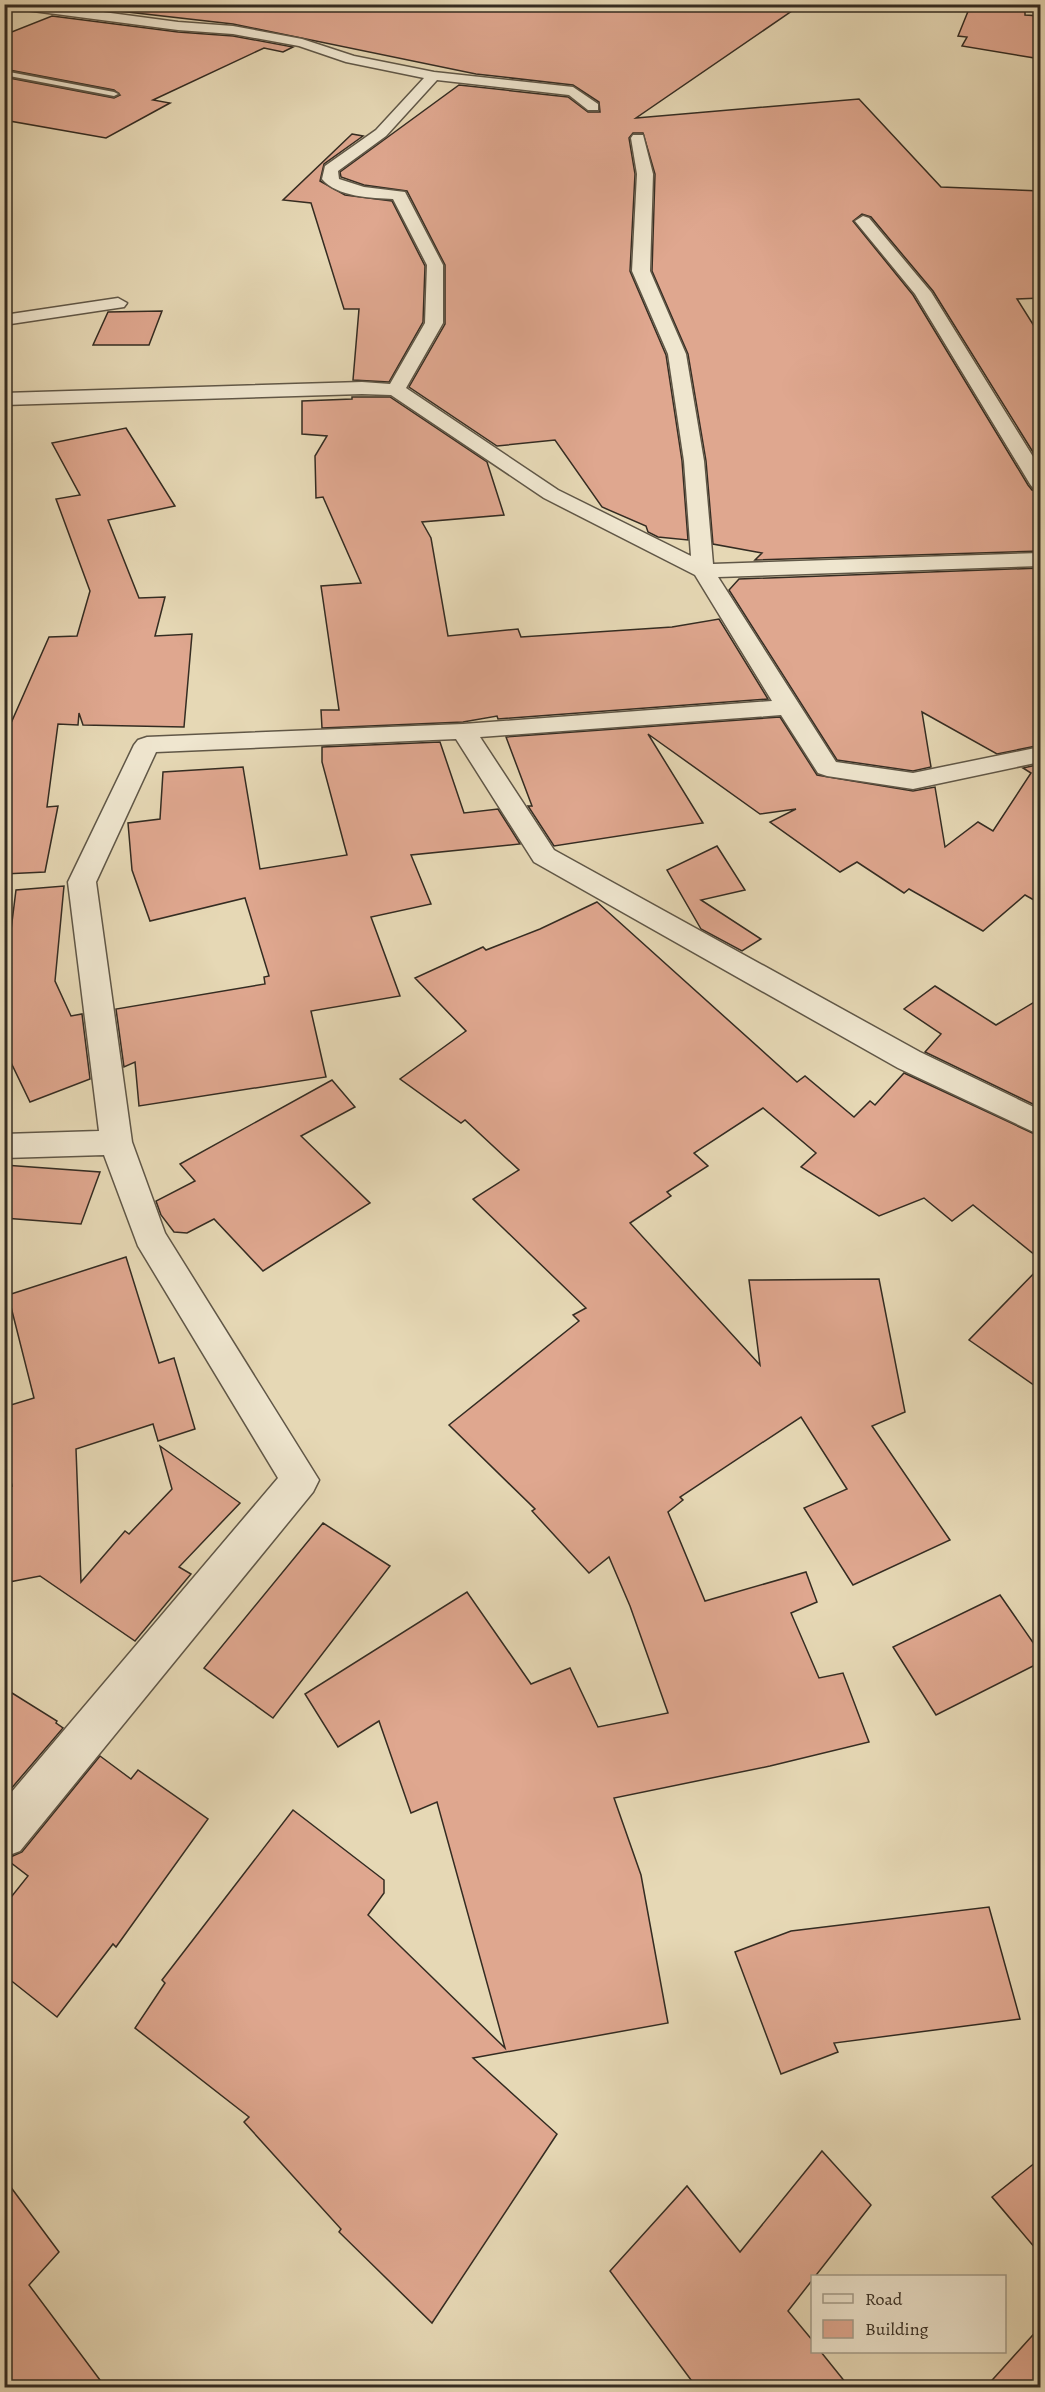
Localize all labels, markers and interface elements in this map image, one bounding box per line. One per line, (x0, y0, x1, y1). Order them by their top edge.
legend (811, 2275, 1006, 2353)
text: Road (865, 2287, 903, 2311)
text: Building (865, 2317, 929, 2341)

